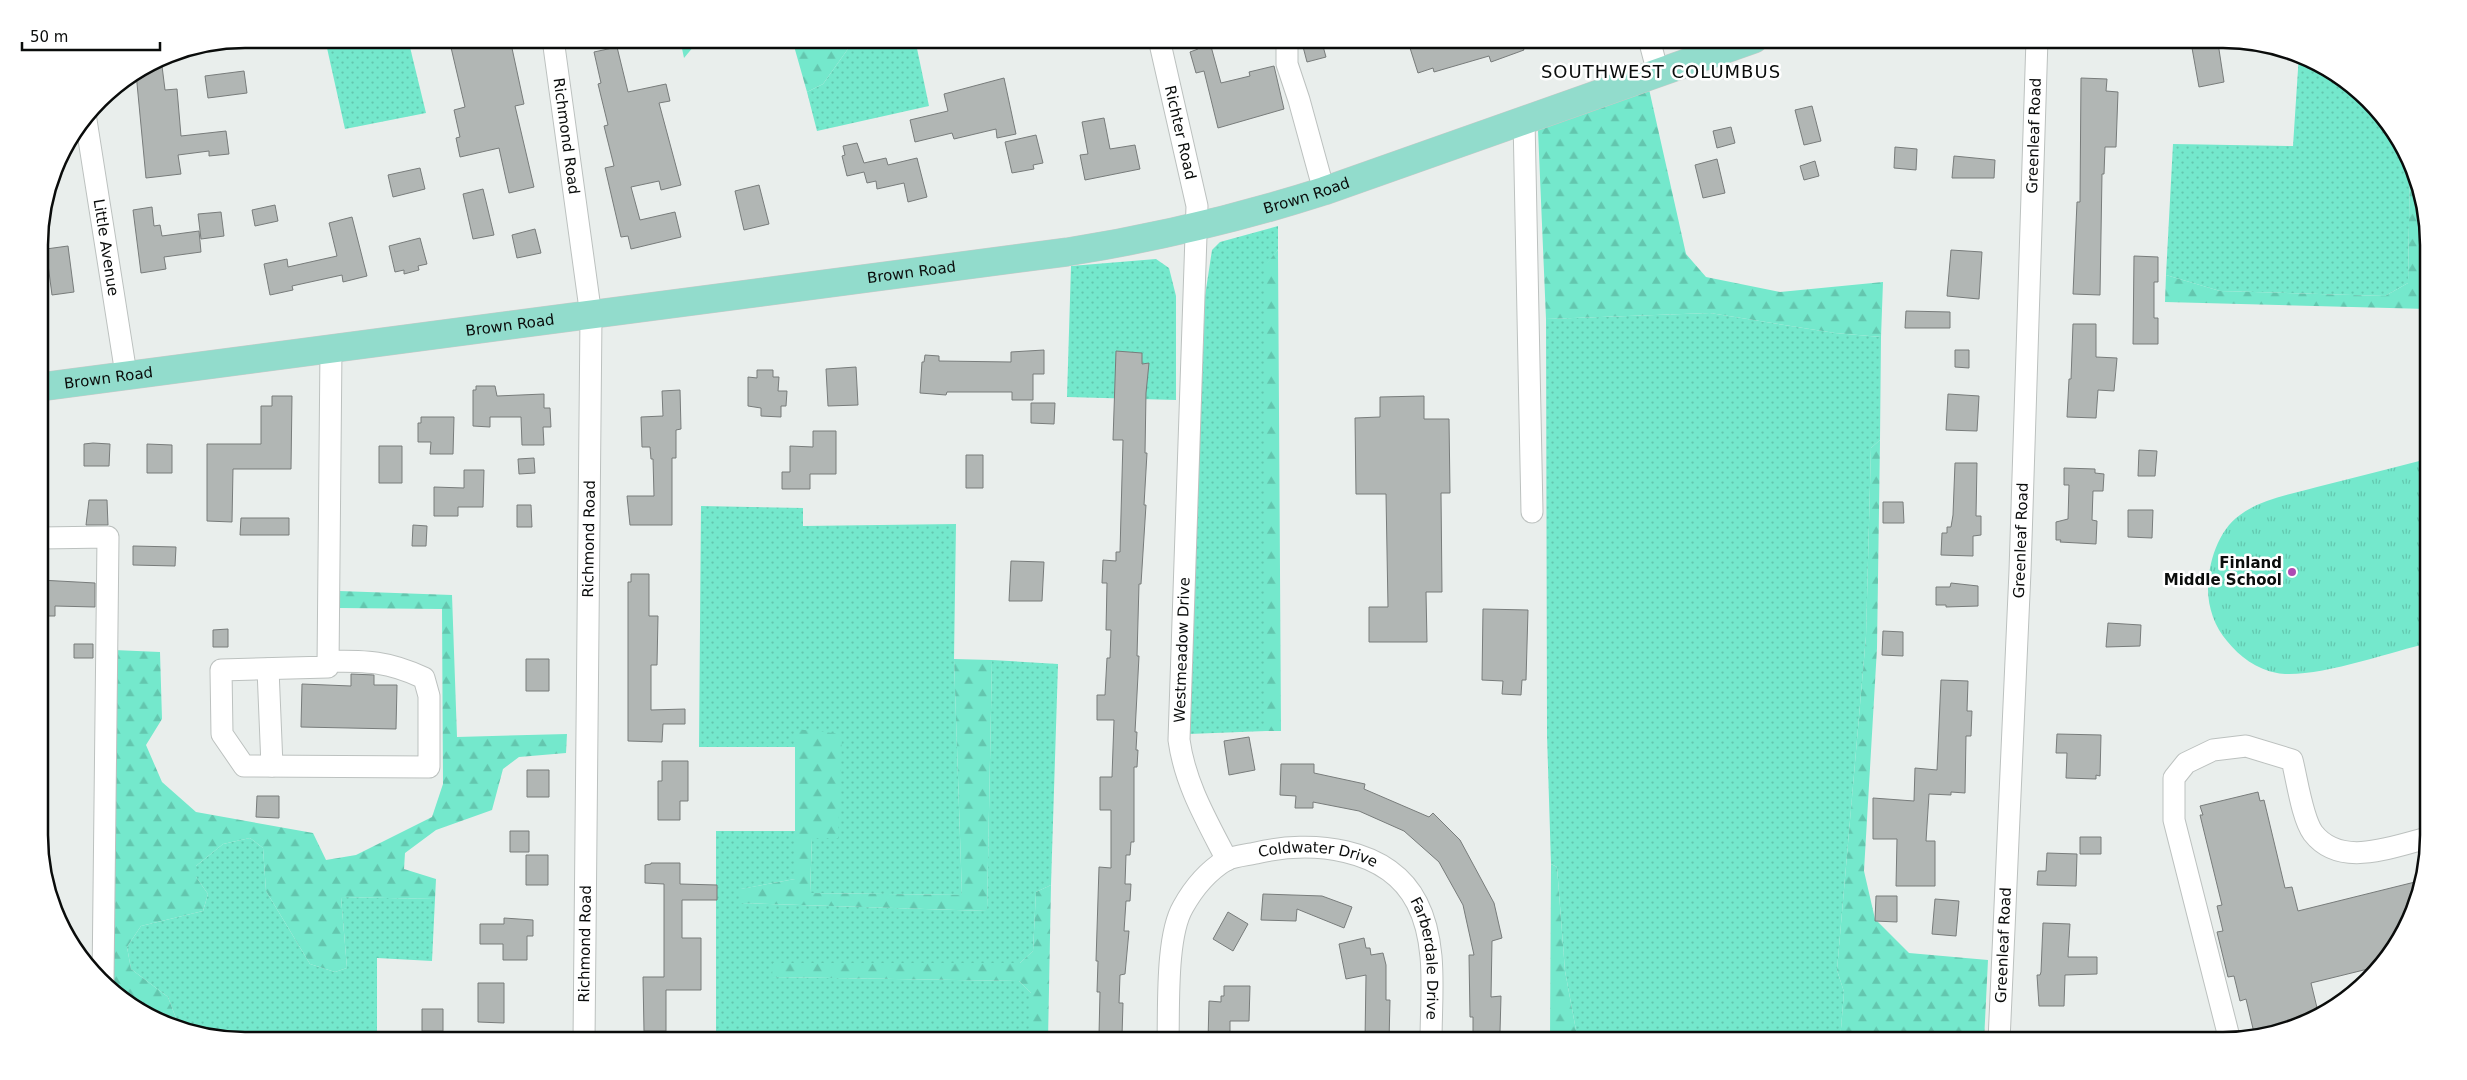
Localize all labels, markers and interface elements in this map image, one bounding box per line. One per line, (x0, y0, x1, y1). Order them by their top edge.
scale bar (22, 20, 160, 52)
text: 50 m (30, 28, 68, 46)
district label: SOUTHWEST COLUMBUS (1541, 61, 1781, 82)
street label: Richmond Road (549, 77, 583, 196)
street label: Greenleaf Road (2023, 78, 2045, 194)
street label: Richter Road (1161, 84, 1200, 181)
street label: Brown Road (1261, 174, 1352, 218)
street label: Little Avenue (90, 197, 123, 297)
street label: Brown Road (866, 258, 957, 287)
street label: Brown Road (464, 310, 556, 340)
street label: Brown Road (63, 363, 154, 393)
street label: Richmond Road (579, 480, 599, 598)
street label: Greenleaf Road (2010, 482, 2032, 599)
place label: Finland Middle School (2164, 554, 2282, 589)
marker: Finland Middle School (2286, 566, 2298, 578)
street label: Westmeadow Drive (1170, 577, 1194, 723)
street label: Coldwater Drive (1256, 838, 1380, 871)
street label: Richmond Road (575, 885, 595, 1003)
street label: Greenleaf Road (1992, 887, 2015, 1003)
street label: Farberdale Drive (1406, 894, 1441, 1020)

